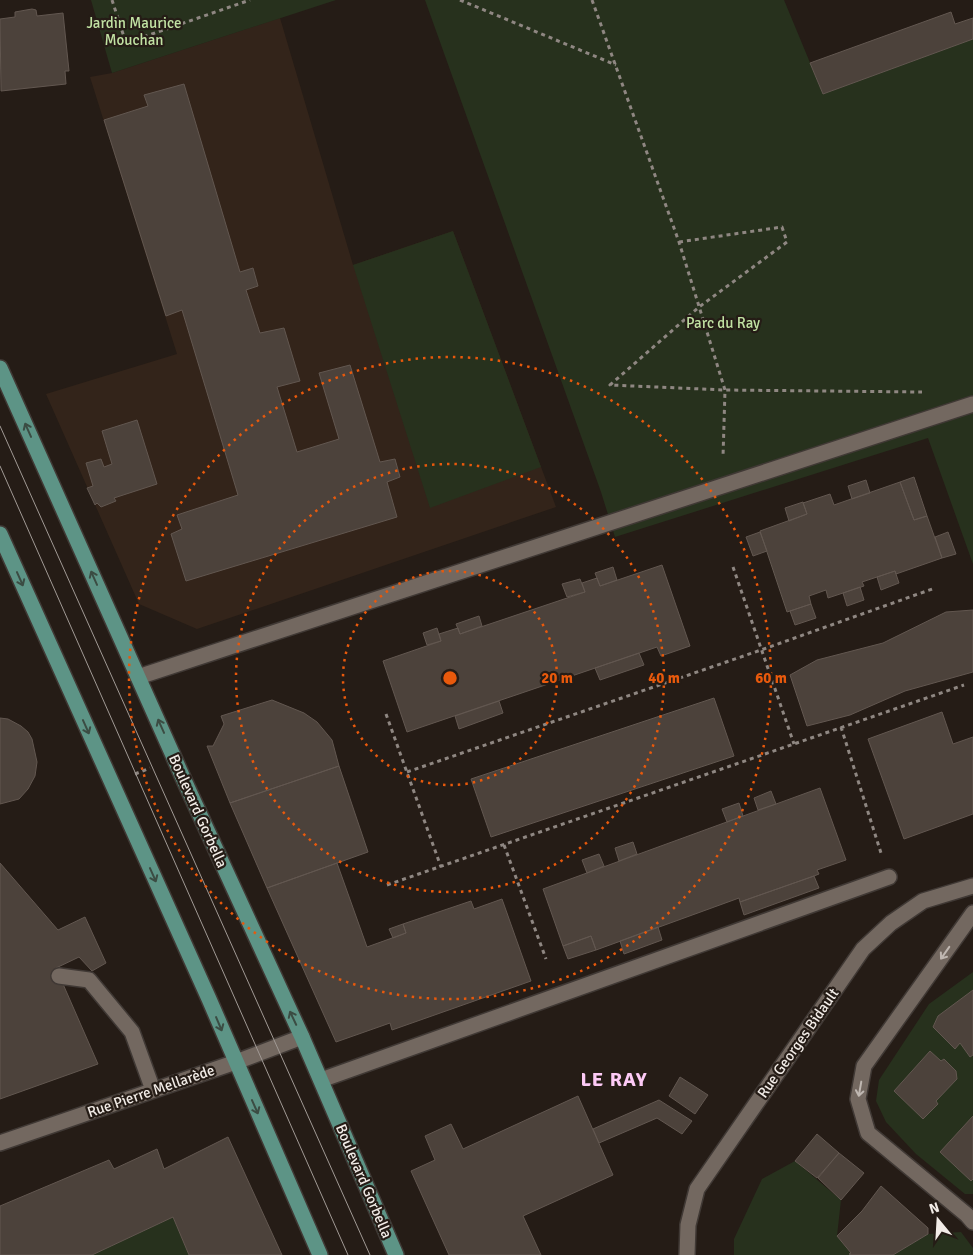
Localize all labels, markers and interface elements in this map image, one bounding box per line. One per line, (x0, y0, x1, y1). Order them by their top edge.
park label: Jardin Maurice Mouchan (86, 14, 182, 49)
park label: Parc du Ray (686, 314, 760, 332)
one-way arrow (22, 423, 32, 438)
one-way arrow (16, 571, 25, 586)
one-way arrow (89, 571, 99, 586)
centre of rings (441, 669, 459, 687)
text: 20 m (541, 669, 573, 687)
text: 40 m (648, 669, 680, 687)
text: 60 m (755, 669, 787, 687)
one-way arrow (82, 719, 92, 734)
one-way arrow (155, 719, 165, 734)
street label: Boulevard Gorbella (165, 751, 231, 871)
one-way arrow (149, 867, 158, 882)
one-way arrow (940, 945, 950, 959)
street label: Rue Georges Bidault (753, 985, 843, 1101)
one-way arrow (288, 1011, 297, 1026)
one-way arrow (215, 1016, 225, 1031)
street label: Rue Pierre Mellarède (85, 1061, 217, 1121)
district label: LE RAY (580, 1067, 648, 1092)
one-way arrow (855, 1081, 865, 1097)
one-way arrow (251, 1099, 261, 1114)
street label: Boulevard Gorbella (332, 1121, 396, 1241)
north arrow (913, 1195, 963, 1245)
text: N (927, 1199, 941, 1218)

